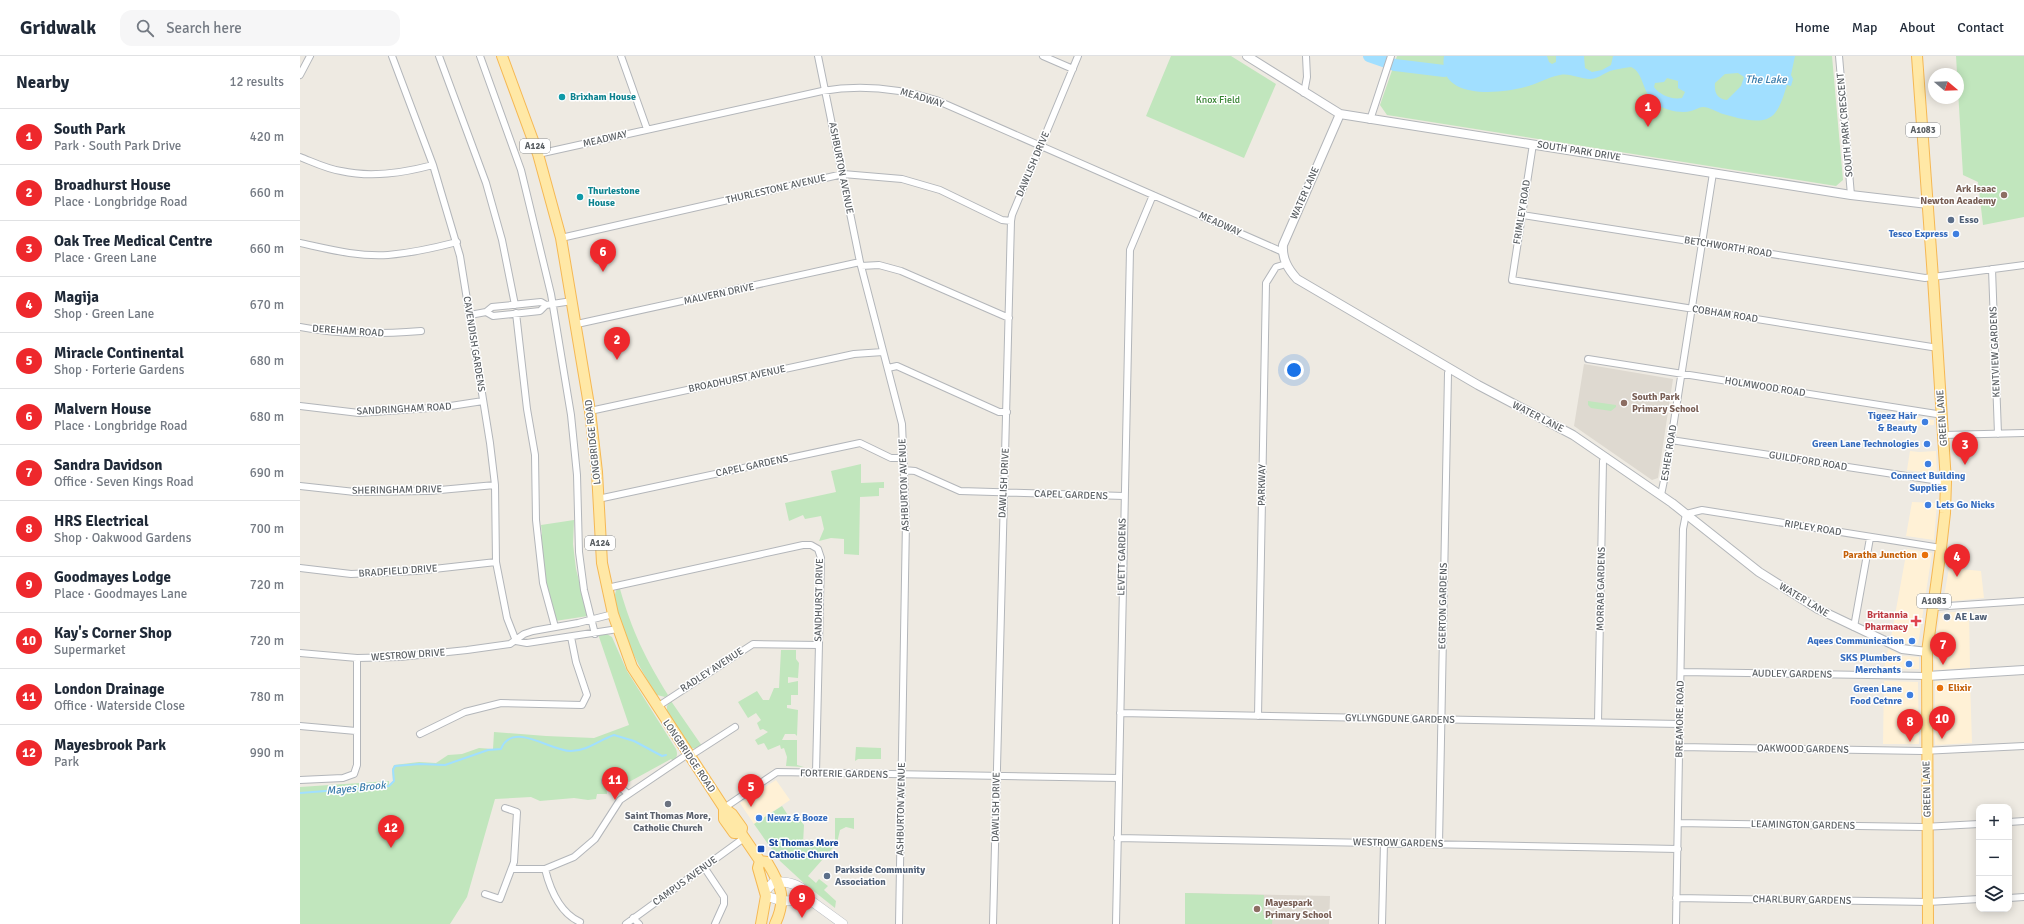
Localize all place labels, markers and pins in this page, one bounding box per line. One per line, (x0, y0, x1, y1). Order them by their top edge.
place label: Brixham House (570, 91, 636, 103)
marker: Brixham House (557, 92, 567, 102)
pin: 1 (1635, 94, 1661, 127)
place label: Ark Isaac Newton Academy (1920, 183, 1996, 207)
place label: Thurlestone House (588, 185, 640, 209)
marker: Ark Isaac Newton Academy (1999, 190, 2009, 200)
marker: Thurlestone House (575, 192, 585, 202)
place label: Esso (1959, 214, 1979, 226)
marker: Esso (1946, 215, 1956, 225)
place label: Tesco Express (1889, 228, 1949, 240)
marker: Tesco Express (1951, 229, 1961, 239)
pin: 6 (590, 239, 616, 272)
pin: 2 (604, 327, 630, 360)
place label: South Park Primary School (1632, 391, 1699, 415)
marker: South Park Primary School (1619, 398, 1629, 408)
place label: Tigeez Hair & Beauty (1868, 410, 1917, 434)
marker: Tigeez Hair & Beauty (1920, 417, 1930, 427)
pin: 3 (1952, 432, 1978, 465)
place label: Green Lane Technologies (1812, 438, 1920, 450)
marker: Green Lane Technologies (1922, 439, 1932, 449)
marker: Connect Building Supplies (1923, 459, 1933, 469)
place label: Connect Building Supplies (1891, 470, 1966, 494)
place label: Lets Go Nicks (1936, 499, 1995, 511)
marker: Lets Go Nicks (1923, 500, 1933, 510)
pin: 4 (1944, 544, 1970, 577)
place label: Paratha Junction (1843, 549, 1918, 561)
marker: Paratha Junction (1920, 550, 1930, 560)
place label: Britannia Pharmacy (1865, 609, 1908, 633)
place label: AE Law (1955, 611, 1988, 623)
marker: AE Law (1942, 612, 1952, 622)
marker: Britannia Pharmacy (1911, 616, 1921, 626)
pin: 7 (1930, 632, 1956, 665)
place label: Aqees Communication (1807, 635, 1905, 647)
marker: Aqees Communication (1907, 636, 1917, 646)
place label: SKS Plumbers Merchants (1840, 652, 1902, 676)
marker: SKS Plumbers Merchants (1904, 659, 1914, 669)
place label: Elixir (1948, 682, 1972, 694)
place label: Green Lane Food Cetnre (1850, 683, 1902, 707)
marker: Elixir (1935, 683, 1945, 693)
marker: Green Lane Food Cetnre (1905, 690, 1915, 700)
pin: 10 (1929, 706, 1955, 739)
pin: 8 (1897, 709, 1923, 742)
pin: 11 (602, 767, 628, 800)
pin: 5 (738, 774, 764, 807)
marker: Saint Thomas More, Catholic Church (663, 799, 673, 809)
place label: Saint Thomas More, Catholic Church (625, 810, 711, 834)
place label: Newz & Booze (767, 812, 828, 824)
marker: Newz & Booze (754, 813, 764, 823)
pin: 12 (378, 815, 404, 848)
place label: St Thomas More Catholic Church (769, 837, 839, 861)
marker: St Thomas More Catholic Church (756, 844, 766, 854)
place label: Parkside Community Association (835, 864, 925, 888)
marker: Parkside Community Association (822, 871, 832, 881)
pin: 9 (789, 885, 815, 918)
place label: Mayespark Primary School (1265, 897, 1332, 921)
marker: Mayespark Primary School (1252, 904, 1262, 914)

